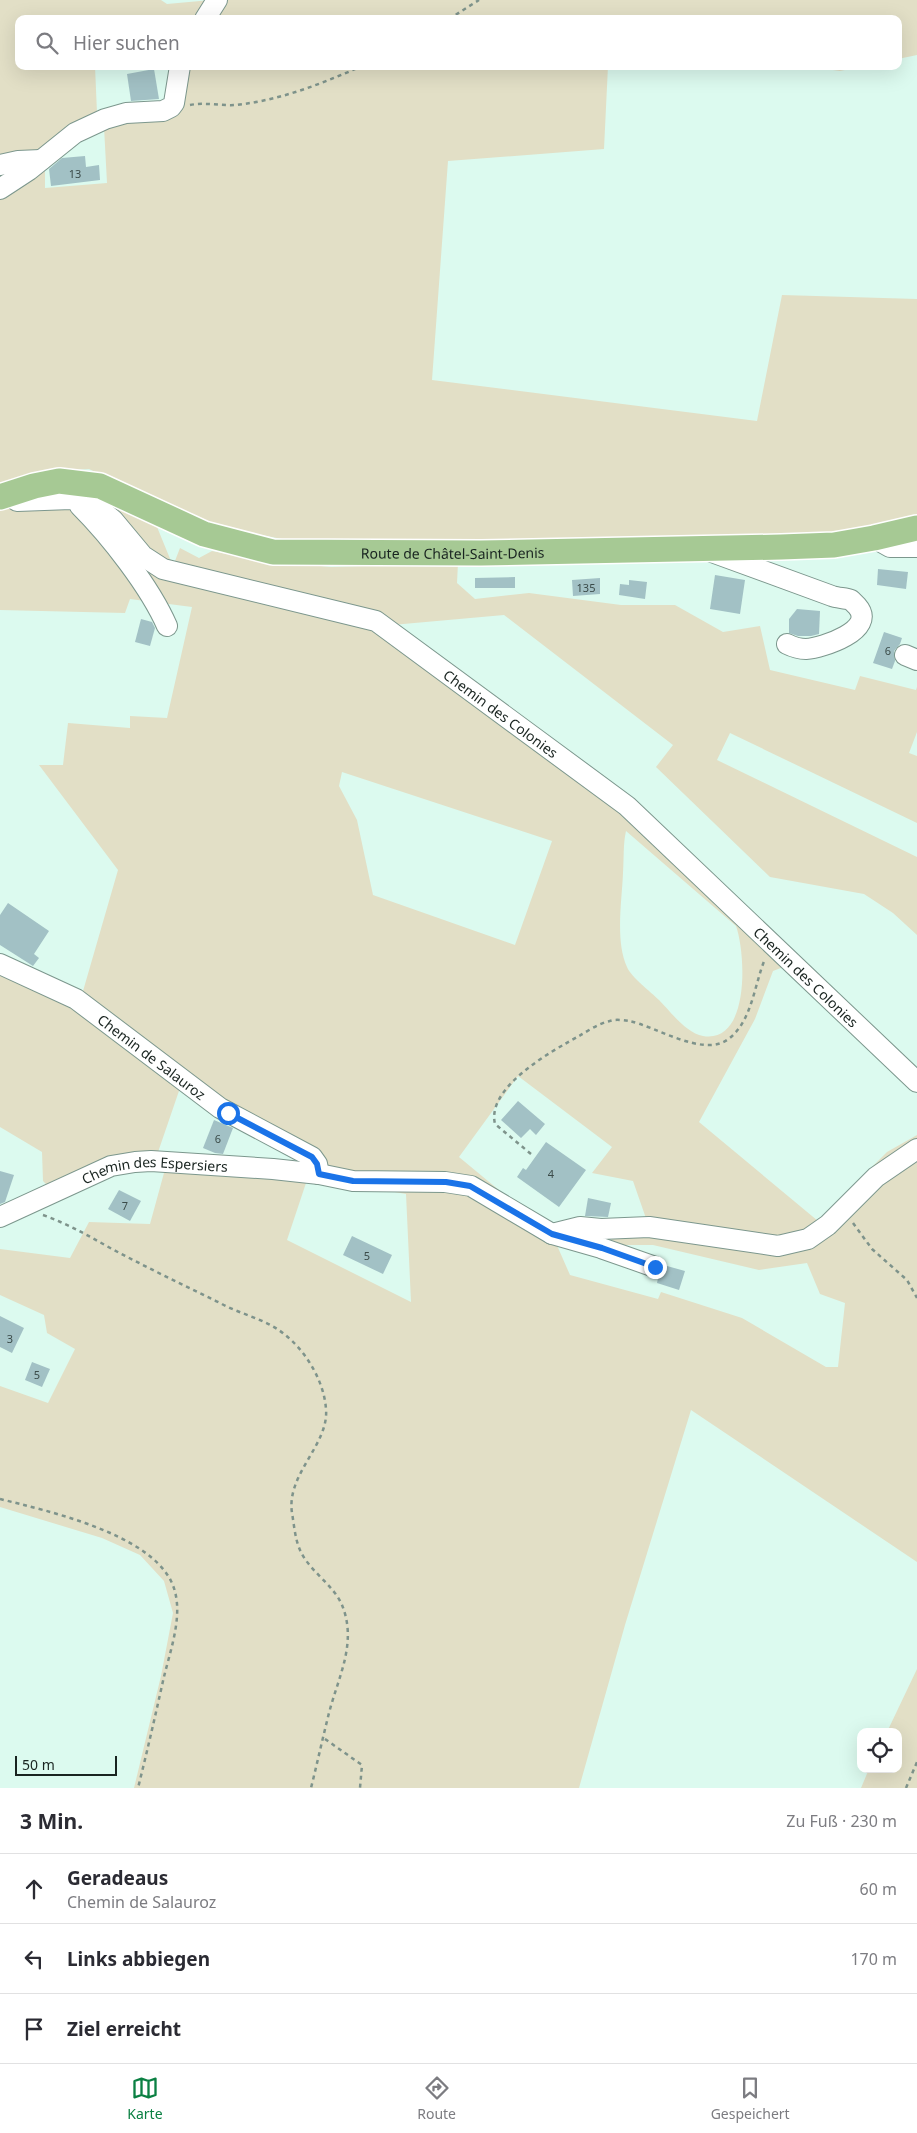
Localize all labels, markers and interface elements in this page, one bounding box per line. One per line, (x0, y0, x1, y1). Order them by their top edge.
search box (15, 15, 902, 70)
icon: search (33, 29, 61, 57)
text: Hier suchen (73, 30, 180, 56)
house number: 13 (69, 166, 81, 181)
street label: Route de Châtel-Saint-Denis (361, 542, 545, 563)
house number: 135 (577, 580, 595, 595)
house number: 6 (885, 643, 891, 658)
street label: Chemin des Colonies (440, 665, 562, 762)
street label: Chemin des Colonies (750, 922, 863, 1031)
street label: Chemin de Salauroz (94, 1010, 210, 1104)
route start (217, 1102, 240, 1125)
house number: 6 (215, 1131, 221, 1146)
street label: Chemin des Espersiers (78, 1151, 229, 1188)
house number: 4 (548, 1166, 555, 1181)
house number: 7 (122, 1198, 128, 1213)
house number: 5 (364, 1248, 370, 1263)
route end (644, 1256, 667, 1279)
house number: 3 (7, 1331, 13, 1346)
house number: 5 (34, 1367, 40, 1382)
map controls (857, 1728, 902, 1773)
button: locate (857, 1728, 902, 1773)
scale bar (15, 1753, 118, 1776)
text: 50 m (22, 1755, 55, 1774)
text: 3 Min. (20, 1807, 83, 1835)
text: Zu Fuß · 230 m (786, 1810, 897, 1832)
text: Geradeaus (67, 1865, 168, 1891)
icon: ahead (20, 1875, 48, 1903)
text: 60 m (860, 1878, 897, 1900)
text: Chemin de Salauroz (67, 1891, 216, 1913)
icon: left (20, 1945, 48, 1973)
text: Links abbiegen (67, 1946, 210, 1972)
text: 170 m (850, 1948, 897, 1970)
icon: arrive (20, 2015, 48, 2043)
text: Ziel erreicht (67, 2016, 181, 2042)
tab: Karte (127, 2074, 163, 2123)
tab: Route (417, 2074, 456, 2123)
tab: Gespeichert (711, 2074, 790, 2123)

